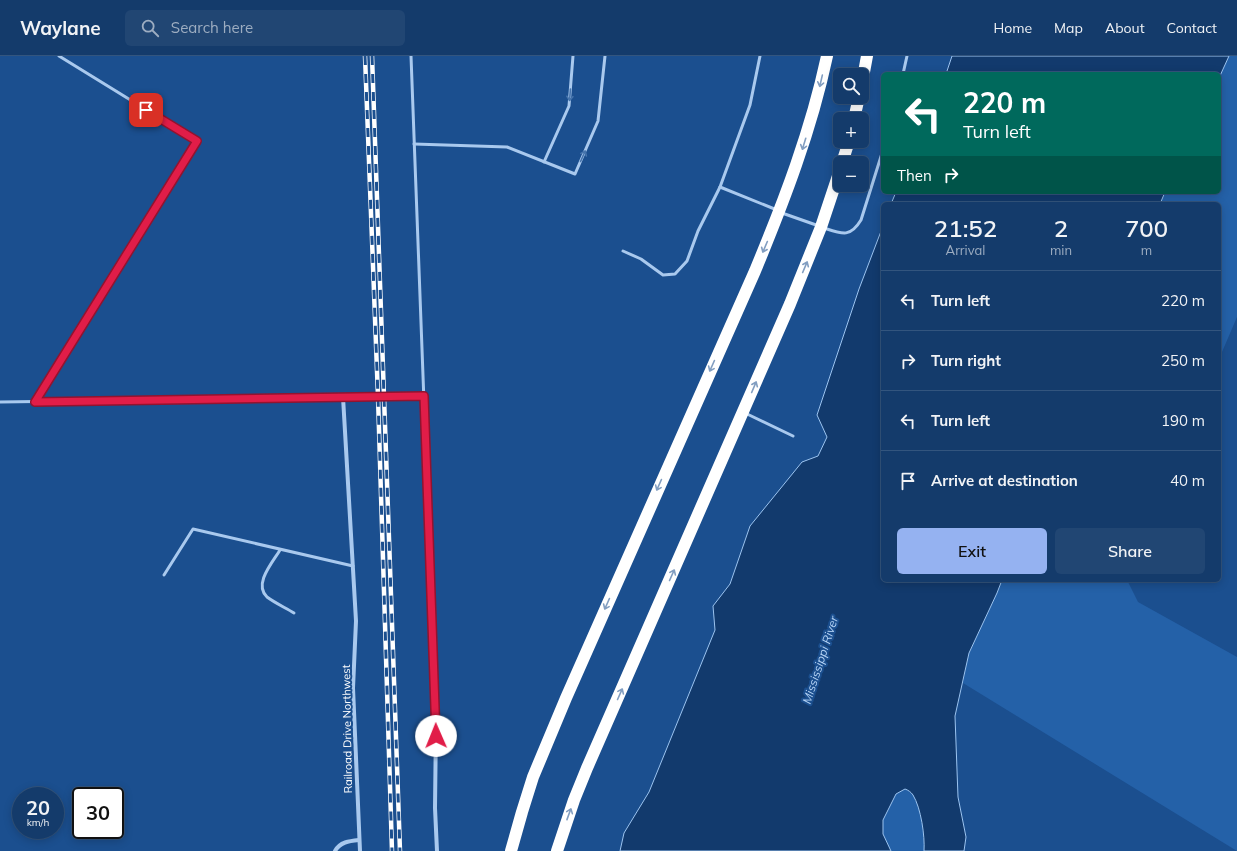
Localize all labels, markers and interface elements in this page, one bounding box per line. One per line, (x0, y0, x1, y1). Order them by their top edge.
search box (125, 10, 405, 46)
text: Waylane (20, 16, 101, 40)
icon: search (139, 17, 161, 39)
text: Search here (171, 18, 253, 37)
text: Home (993, 19, 1032, 37)
text: Map (1054, 19, 1083, 37)
text: About (1105, 19, 1145, 37)
text: Contact (1167, 19, 1217, 37)
map controls (833, 68, 869, 192)
button: search (833, 68, 869, 104)
one-way arrow (817, 74, 825, 87)
text: 220 m (963, 85, 1046, 120)
one-way arrow (567, 88, 574, 101)
icon: left (897, 88, 949, 140)
pin (129, 93, 163, 127)
icon: arrive (135, 99, 157, 121)
button: + (833, 112, 869, 148)
text: Turn left (963, 120, 1031, 143)
one-way arrow (800, 137, 807, 150)
one-way arrow (580, 151, 587, 163)
button: − (833, 156, 869, 192)
icon: right (940, 164, 962, 186)
text: Then (897, 166, 932, 185)
text: 21:52 (934, 213, 997, 243)
text: 2 (1054, 213, 1068, 243)
text: 700 (1125, 213, 1168, 243)
one-way arrow (760, 241, 768, 253)
text: Arrival (946, 242, 985, 258)
text: min (1050, 242, 1072, 258)
text: m (1141, 242, 1152, 258)
one-way arrow (802, 262, 810, 274)
icon: left (897, 290, 919, 312)
text: Turn left (931, 291, 990, 310)
text: 220 m (1161, 291, 1205, 310)
icon: right (897, 350, 919, 372)
text: Turn right (931, 351, 1001, 370)
text: 250 m (1161, 351, 1205, 370)
one-way arrow (708, 360, 715, 372)
one-way arrow (751, 381, 758, 393)
icon: left (897, 410, 919, 432)
text: Turn left (931, 411, 990, 430)
text: 190 m (1161, 411, 1205, 430)
icon: arrive (897, 470, 919, 492)
text: Arrive at destination (931, 471, 1078, 490)
text: 40 m (1170, 471, 1205, 490)
one-way arrow (655, 479, 662, 491)
button: Exit (897, 528, 1047, 574)
button: Share (1055, 528, 1205, 574)
one-way arrow (668, 570, 676, 582)
one-way arrow (603, 598, 610, 610)
water label: Mississippi River (799, 614, 841, 706)
street label: Railroad Drive Northwest (339, 664, 355, 794)
one-way arrow (617, 689, 624, 701)
position arrow (415, 715, 457, 757)
speed limit sign: 30 (72, 787, 124, 839)
text: 20 (26, 795, 50, 820)
one-way arrow (566, 808, 574, 820)
text: km/h (27, 816, 49, 829)

